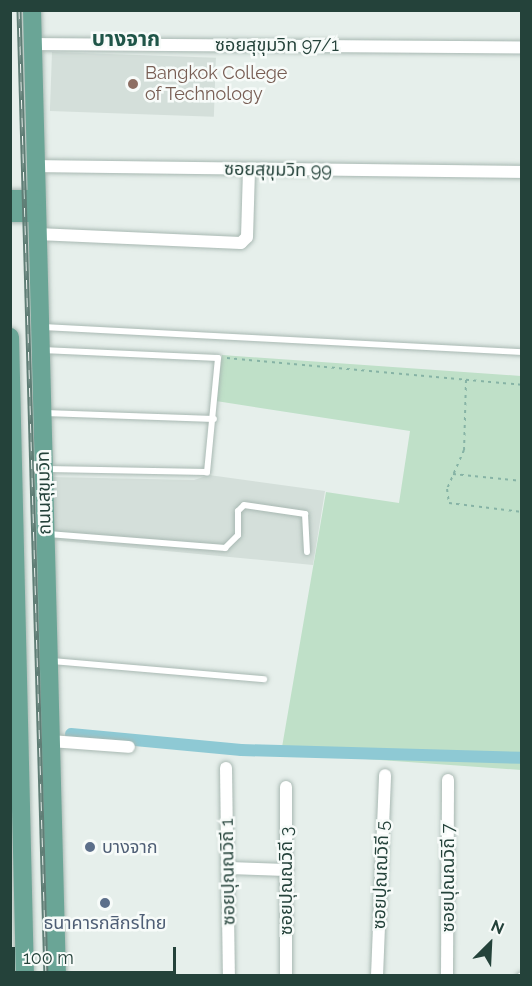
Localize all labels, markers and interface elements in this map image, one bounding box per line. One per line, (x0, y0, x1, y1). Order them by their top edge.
district label: บางจาก (92, 26, 160, 52)
street label: ซอยสุขุมวิท 97/1 (215, 34, 339, 56)
place label: Bangkok College of Technology (145, 63, 287, 106)
marker: Bangkok College of Technology (126, 77, 140, 91)
street label: ซอยสุขุมวิท 99 (224, 158, 332, 182)
street label: ถนนสุขุมวิท (32, 451, 56, 535)
street label: ซอยปุณณวิถี 1 (216, 819, 240, 925)
street label: ซอยปุณณวิถี 5 (368, 820, 394, 930)
street label: ซอยปุณณวิถี 7 (437, 824, 459, 932)
street label: ซอยปุณณวิถี 3 (275, 827, 297, 935)
place label: บางจาก (102, 836, 158, 858)
marker: บางจาก (83, 840, 97, 854)
marker: ธนาคารกสิกรไทย (98, 896, 112, 910)
place label: ธนาคารกสิกรไทย (43, 912, 167, 934)
north arrow (460, 914, 520, 974)
text: N (488, 916, 507, 938)
scale bar (15, 935, 178, 973)
text: 100 m (23, 947, 74, 968)

